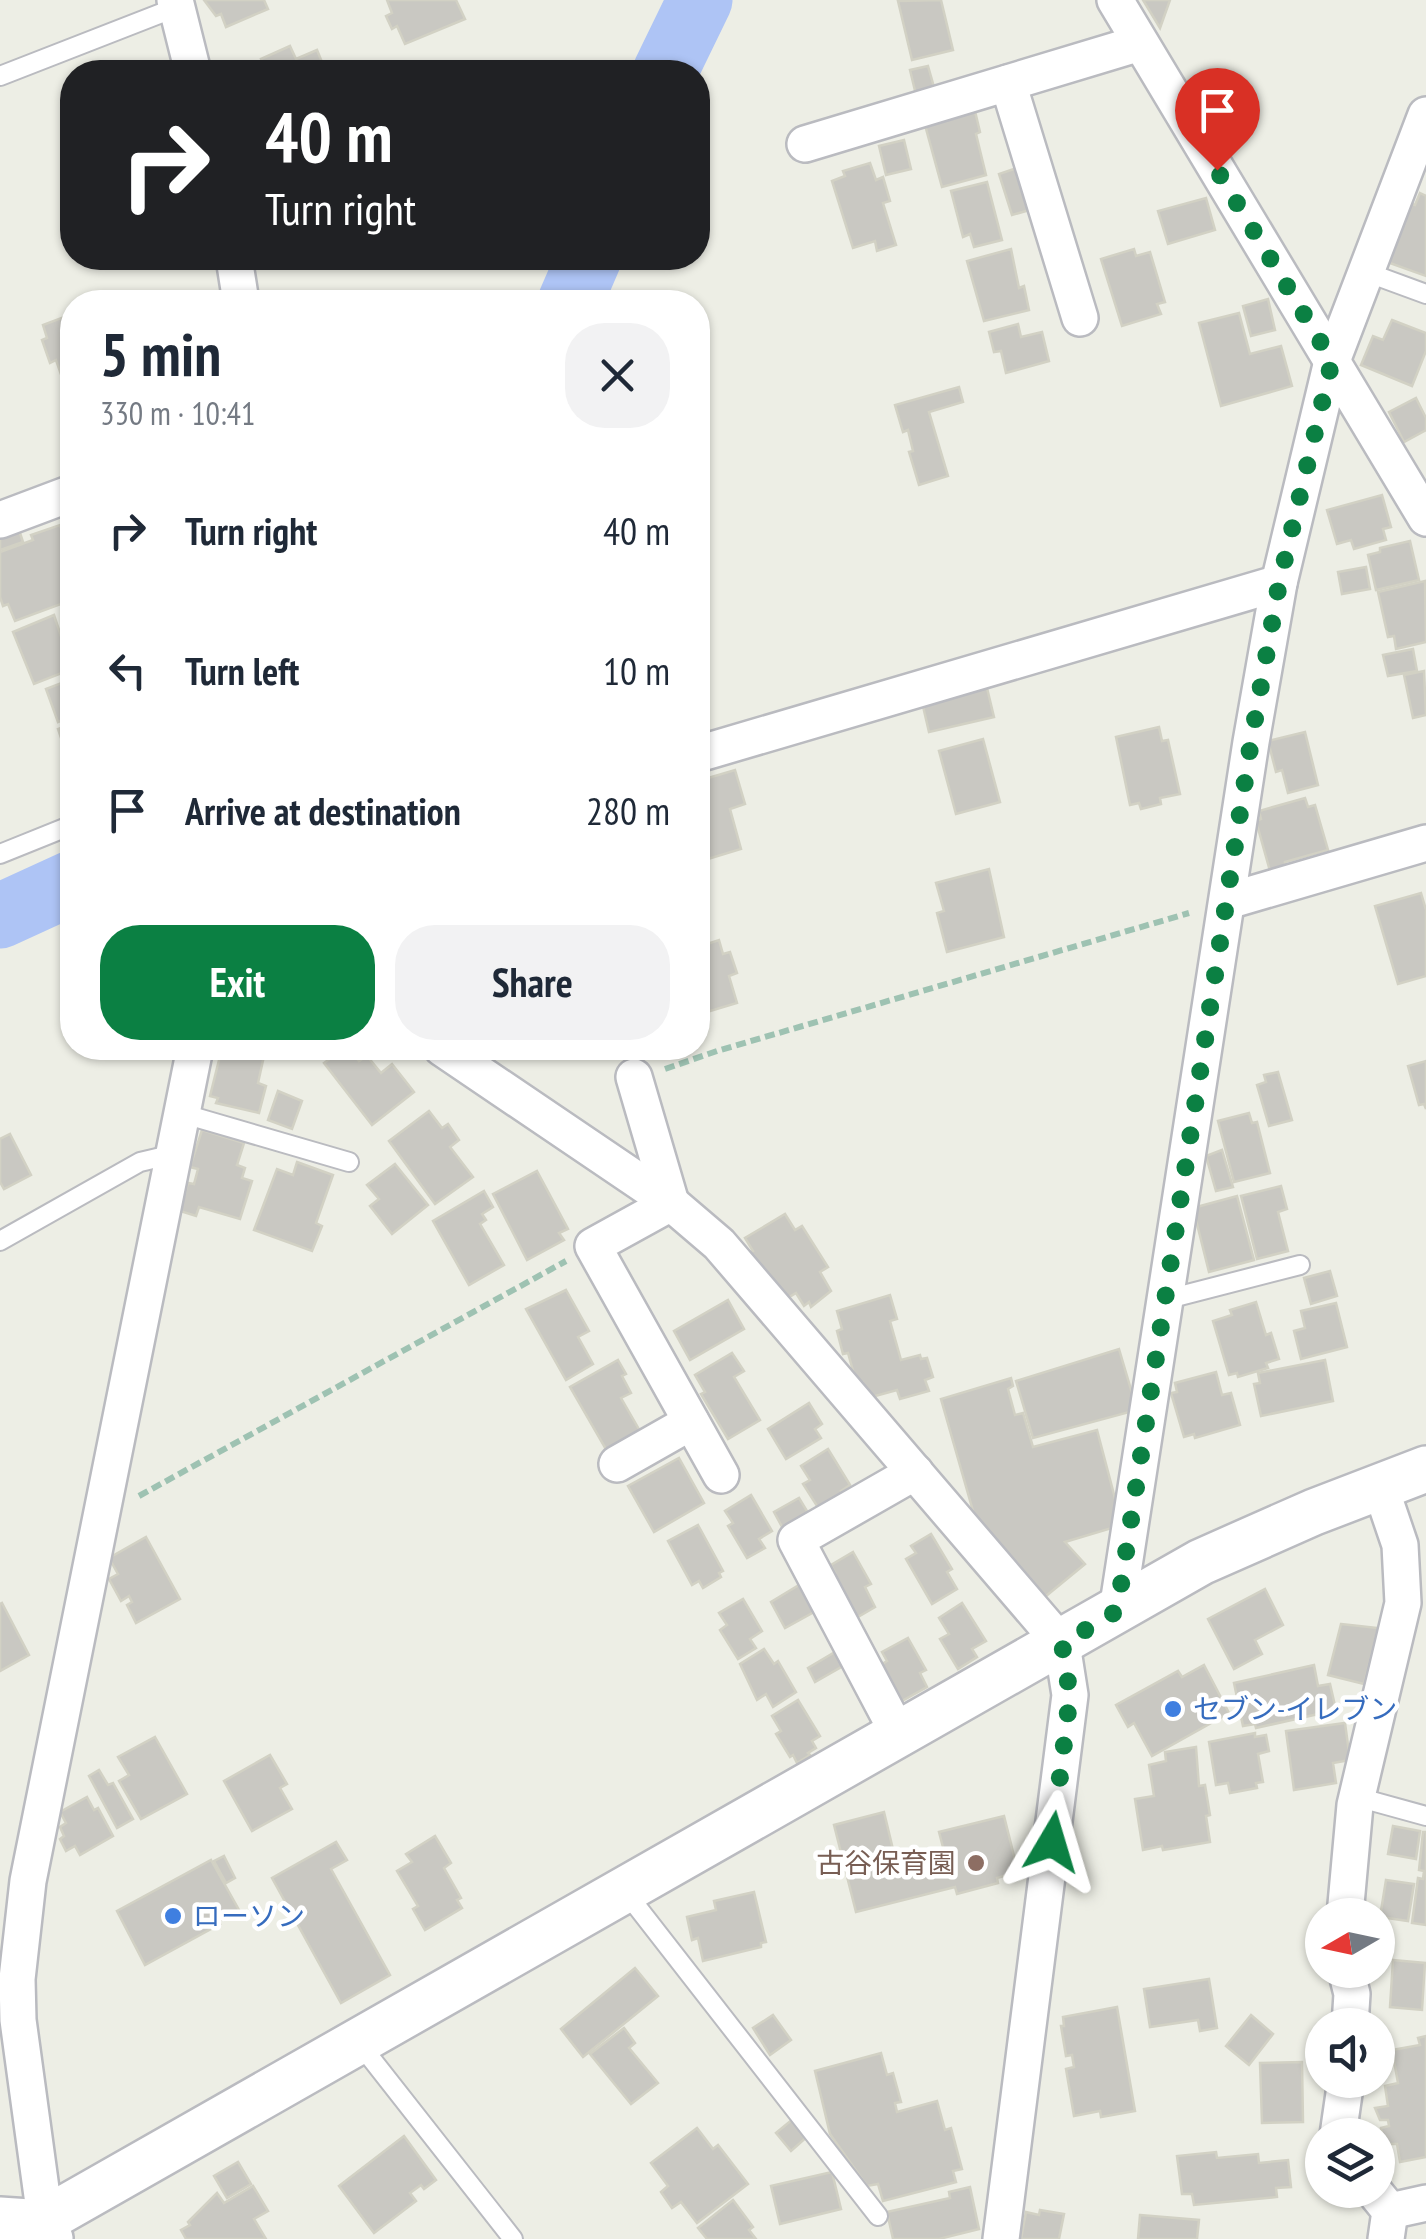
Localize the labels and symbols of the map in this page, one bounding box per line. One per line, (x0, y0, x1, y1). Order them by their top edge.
pin (1175, 68, 1260, 171)
place label: セブン-イレブン (1193, 1690, 1397, 1727)
marker: セブン-イレブン (1162, 1698, 1184, 1720)
position arrow (1000, 1790, 1104, 1894)
place label: 古谷保育園 (816, 1844, 956, 1881)
marker: 古谷保育園 (965, 1852, 987, 1874)
place label: ローソン (193, 1897, 305, 1934)
north arrow (1305, 1898, 1395, 1988)
marker: ローソン (162, 1905, 184, 1927)

